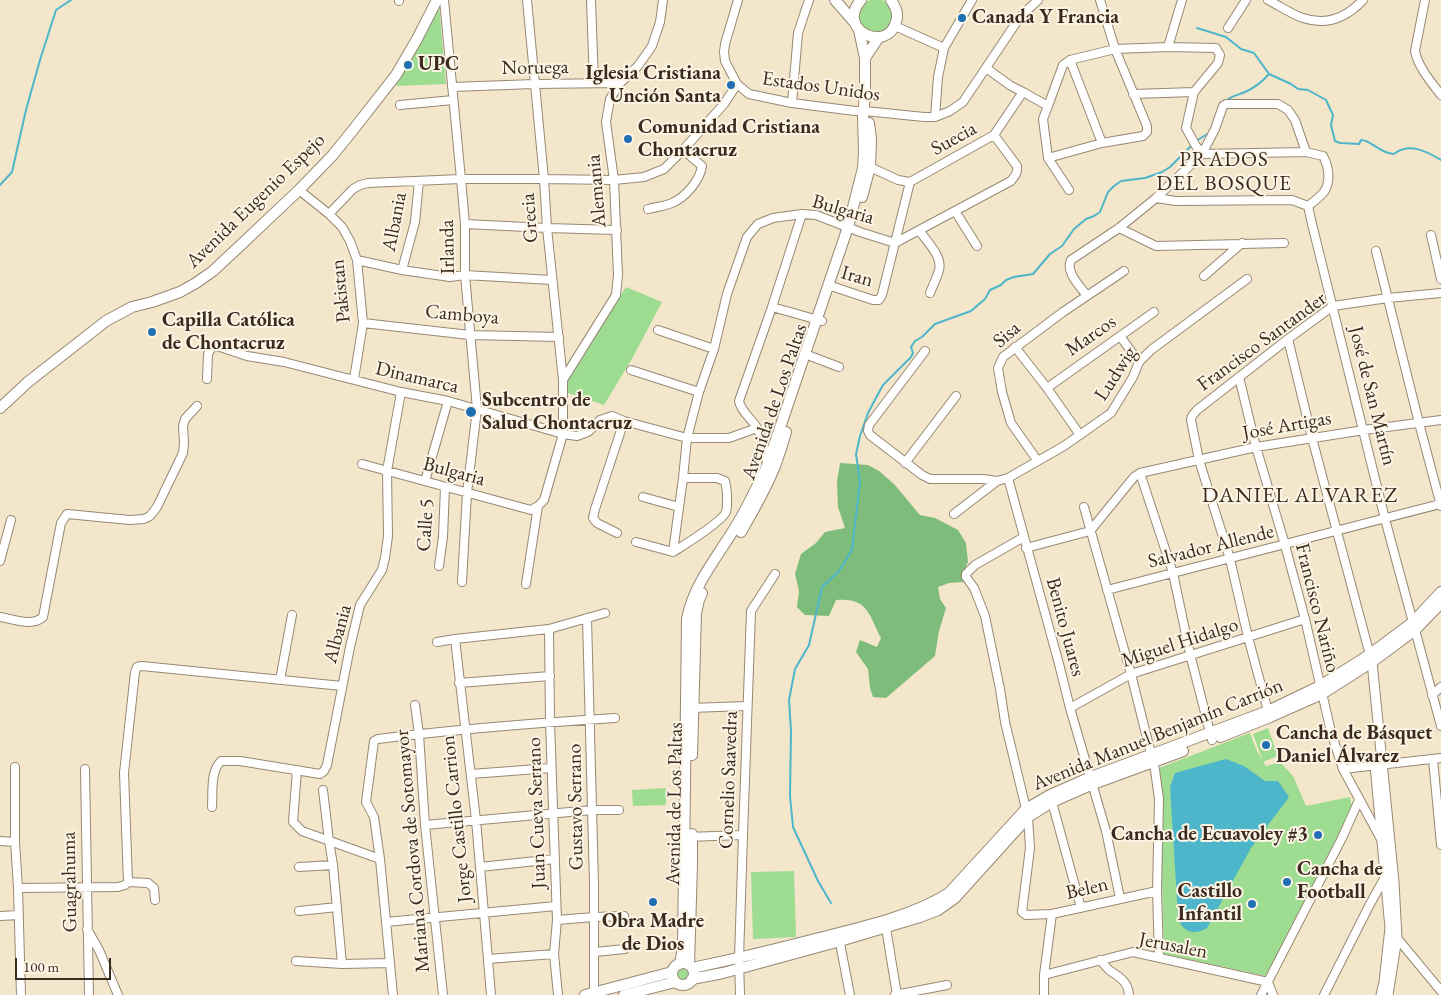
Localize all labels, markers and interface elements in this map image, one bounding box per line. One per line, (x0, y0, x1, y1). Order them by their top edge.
place label: Canada Y Francia (972, 6, 1119, 30)
marker: Canada Y Francia (956, 12, 968, 24)
place label: UPC (418, 53, 459, 77)
street label: Noruega (501, 55, 569, 81)
marker: UPC (402, 59, 414, 71)
place label: Iglesia Cristiana Unción Santa (586, 62, 721, 109)
street label: Estados Unidos (760, 67, 882, 107)
marker: Iglesia Cristiana Unción Santa (725, 79, 737, 91)
place label: Comunidad Cristiana Chontacruz (638, 116, 820, 163)
street label: Suecia (927, 117, 981, 161)
street label: Avenida Eugenio Espejo (181, 128, 331, 274)
marker: Comunidad Cristiana Chontacruz (622, 133, 634, 145)
district label: PRADOS DEL BOSQUE (1155, 147, 1293, 197)
street label: Alemania (582, 153, 612, 229)
street label: Albania (378, 190, 412, 254)
street label: Bulgaria (809, 190, 877, 230)
street label: Grecia (516, 192, 544, 244)
street label: Irlanda (436, 219, 460, 275)
street label: Pakistan (326, 258, 356, 324)
street label: Iran (838, 261, 876, 293)
street label: Francisco Santander (1193, 287, 1331, 397)
street label: Camboya (424, 300, 500, 330)
place label: Capilla Católica de Chontacruz (162, 309, 295, 356)
street label: Marcos (1061, 310, 1121, 362)
street label: Sisa (988, 317, 1026, 353)
street label: Avenida de Los Paltas (737, 321, 813, 483)
street label: José de San Martín (1343, 324, 1401, 468)
marker: Capilla Católica de Chontacruz (146, 326, 158, 338)
street label: Ludwig (1090, 342, 1142, 406)
street label: Dinamarca (373, 357, 461, 399)
place label: Subcentro de Salud Chontacruz (482, 389, 632, 436)
marker: Subcentro de Salud Chontacruz (464, 405, 478, 419)
street label: José Artigas (1241, 406, 1333, 446)
street label: Bulgaria (420, 452, 488, 492)
district label: DANIEL ALVAREZ (1200, 483, 1400, 509)
street label: Calle 5 (412, 498, 440, 552)
street label: Salvador Allende (1146, 520, 1276, 574)
street label: Francisco Nariño (1289, 541, 1345, 675)
street label: Benito Juares (1040, 575, 1090, 679)
street label: Albania (319, 602, 357, 666)
street label: Miguel Hidalgo (1119, 613, 1241, 673)
street label: Avenida Manuel Benjamín Carrión (1029, 674, 1287, 796)
street label: Cornelio Saavedra (715, 711, 743, 849)
street label: Avenida de Los Paltas (662, 722, 688, 886)
place label: Cancha de Básquet Daniel Álvarez (1276, 722, 1433, 769)
street label: Mariana Cordova de Sotomayor (390, 728, 436, 974)
street label: Jorge Castillo Carrion (436, 734, 478, 904)
street label: Juan Cueva Serrano (522, 737, 552, 889)
marker: Cancha de Básquet Daniel Álvarez (1260, 739, 1272, 751)
street label: Gustavo Serrano (563, 744, 589, 870)
place label: Cancha de Ecuavoley #3 (1111, 823, 1308, 847)
marker: Cancha de Ecuavoley #3 (1312, 829, 1324, 841)
street label: Guagrahuma (57, 831, 83, 933)
place label: Cancha de Football (1297, 858, 1383, 905)
street label: Belen (1063, 873, 1111, 905)
marker: Cancha de Football (1281, 876, 1293, 888)
place label: Castillo Infantil (1178, 880, 1242, 927)
marker: Obra Madre de Dios (647, 896, 659, 908)
marker: Castillo Infantil (1246, 898, 1258, 910)
place label: Obra Madre de Dios (602, 910, 704, 957)
street label: Jerusalen (1137, 928, 1209, 964)
scale bar (18, 948, 114, 980)
text: 100 m (23, 957, 59, 976)

